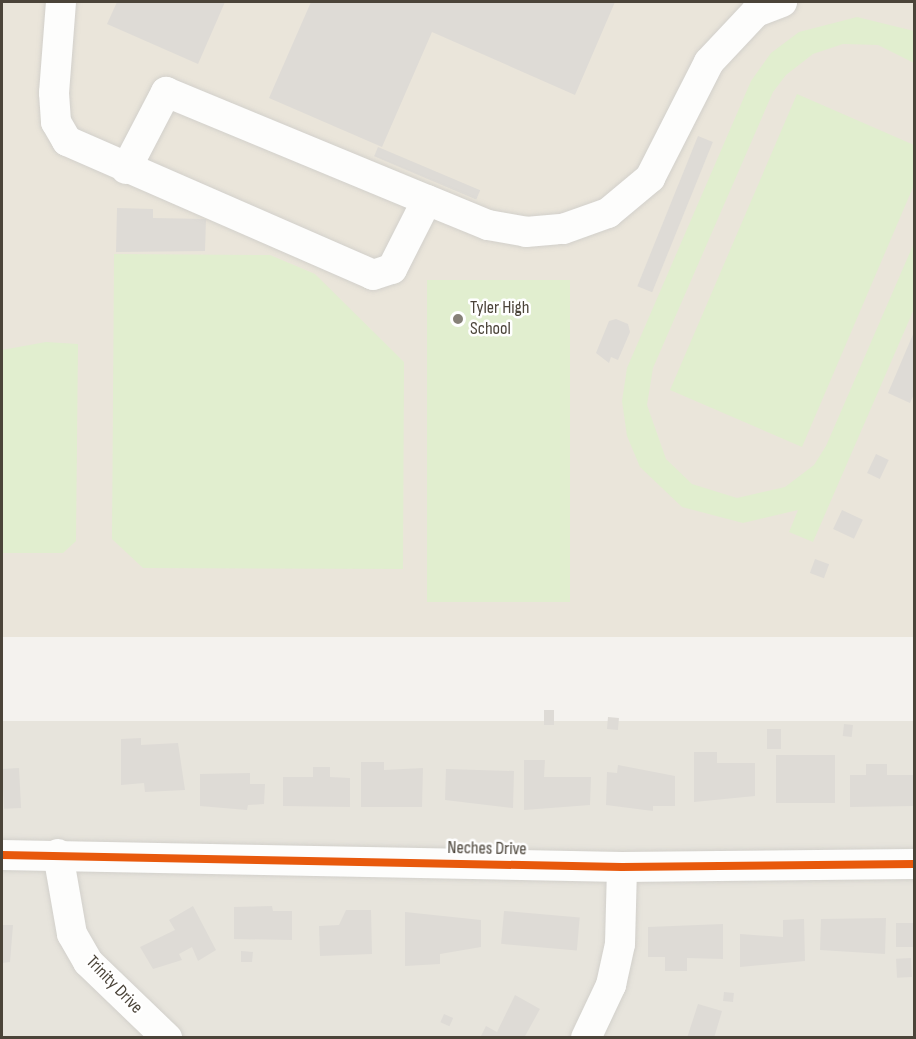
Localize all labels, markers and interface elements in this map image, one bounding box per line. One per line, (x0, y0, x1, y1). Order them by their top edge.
place label: Tyler High School (470, 298, 530, 340)
marker: Tyler High School (451, 312, 465, 326)
street label: Neches Drive (447, 838, 527, 860)
street label: Trinity Drive (81, 951, 147, 1019)

